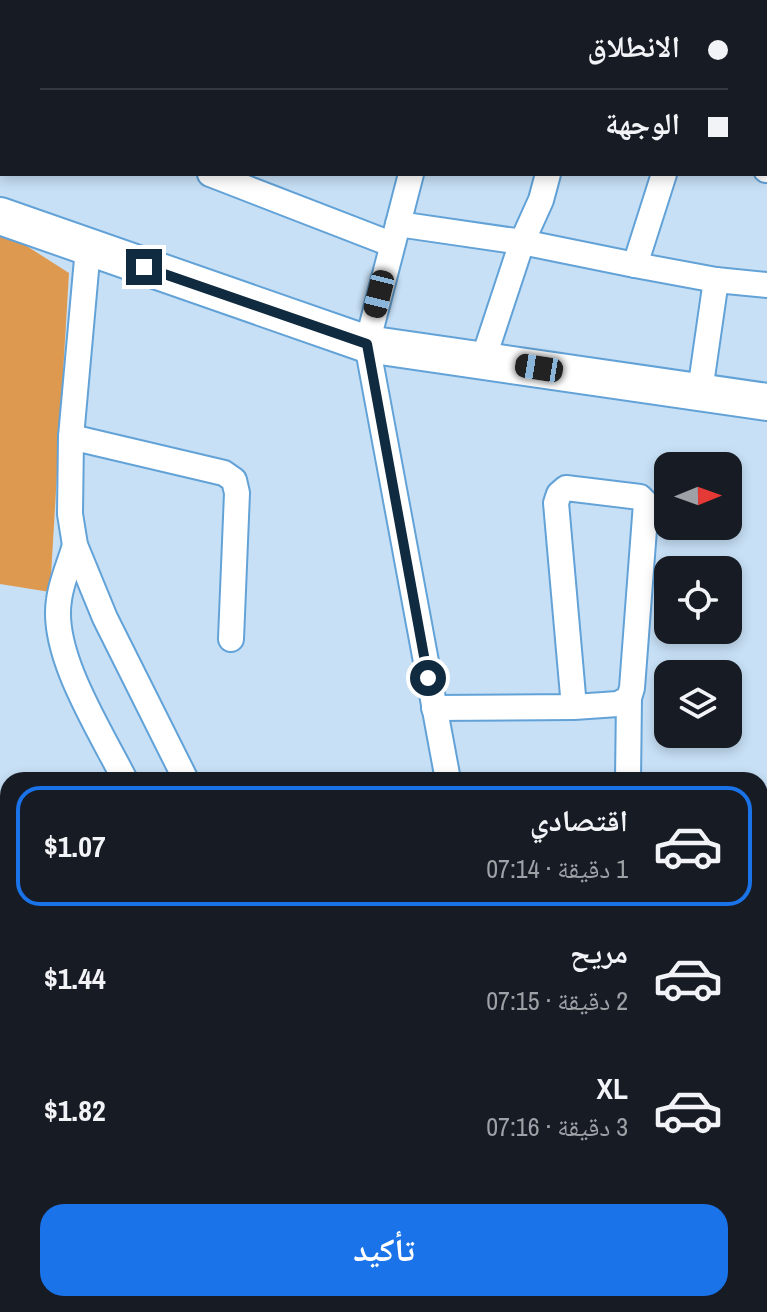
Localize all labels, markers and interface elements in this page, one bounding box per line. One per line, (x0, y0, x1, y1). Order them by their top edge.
text: الانطلاق (587, 26, 680, 66)
text: الوجهة (605, 103, 680, 143)
route end (126, 249, 162, 285)
car (362, 268, 396, 320)
car (513, 352, 565, 384)
north arrow (654, 452, 742, 540)
map controls (654, 452, 742, 748)
button: locate (654, 556, 742, 644)
route start (410, 660, 446, 696)
button: layers (654, 660, 742, 748)
text: اقتصادي (530, 800, 628, 840)
icon: car (652, 810, 724, 882)
text: $1.07 (44, 826, 106, 866)
text: 1 دقيقة · 07:14 (486, 851, 628, 886)
text: مريح (570, 932, 628, 972)
icon: car (652, 942, 724, 1014)
text: $1.44 (44, 958, 106, 998)
text: 2 دقيقة · 07:15 (486, 983, 628, 1018)
text: XL (597, 1068, 628, 1108)
icon: car (652, 1074, 724, 1146)
text: $1.82 (44, 1090, 106, 1130)
text: 3 دقيقة · 07:16 (486, 1109, 628, 1144)
button: تأكيد (40, 1204, 728, 1296)

